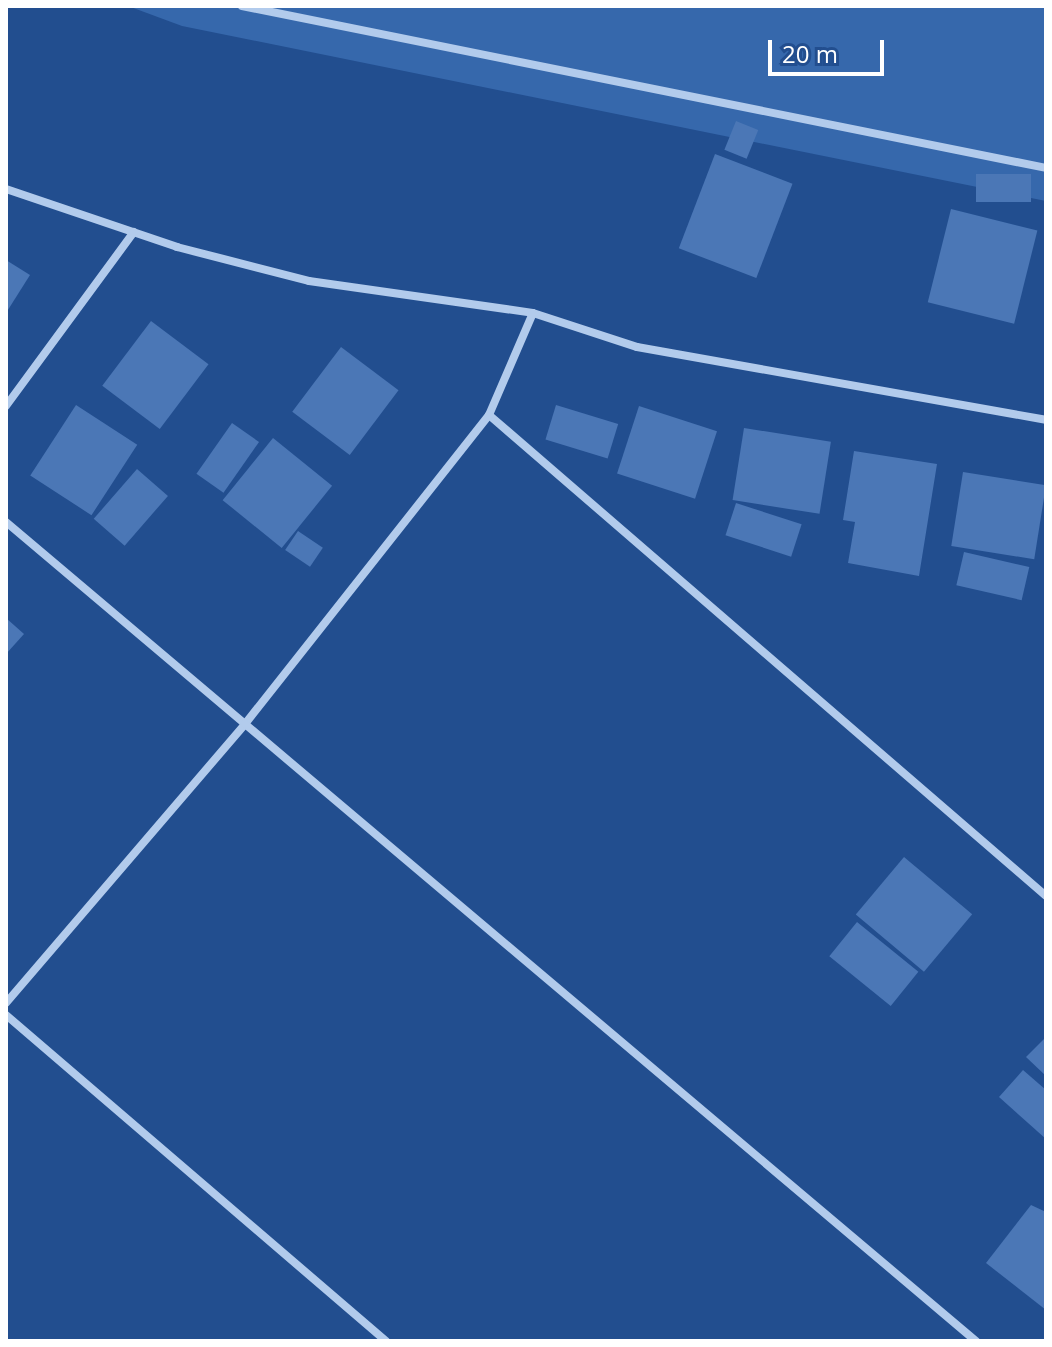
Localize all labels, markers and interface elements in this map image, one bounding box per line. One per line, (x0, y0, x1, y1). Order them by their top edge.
scale bar (772, 24, 888, 74)
text: 20 m (782, 37, 838, 70)

